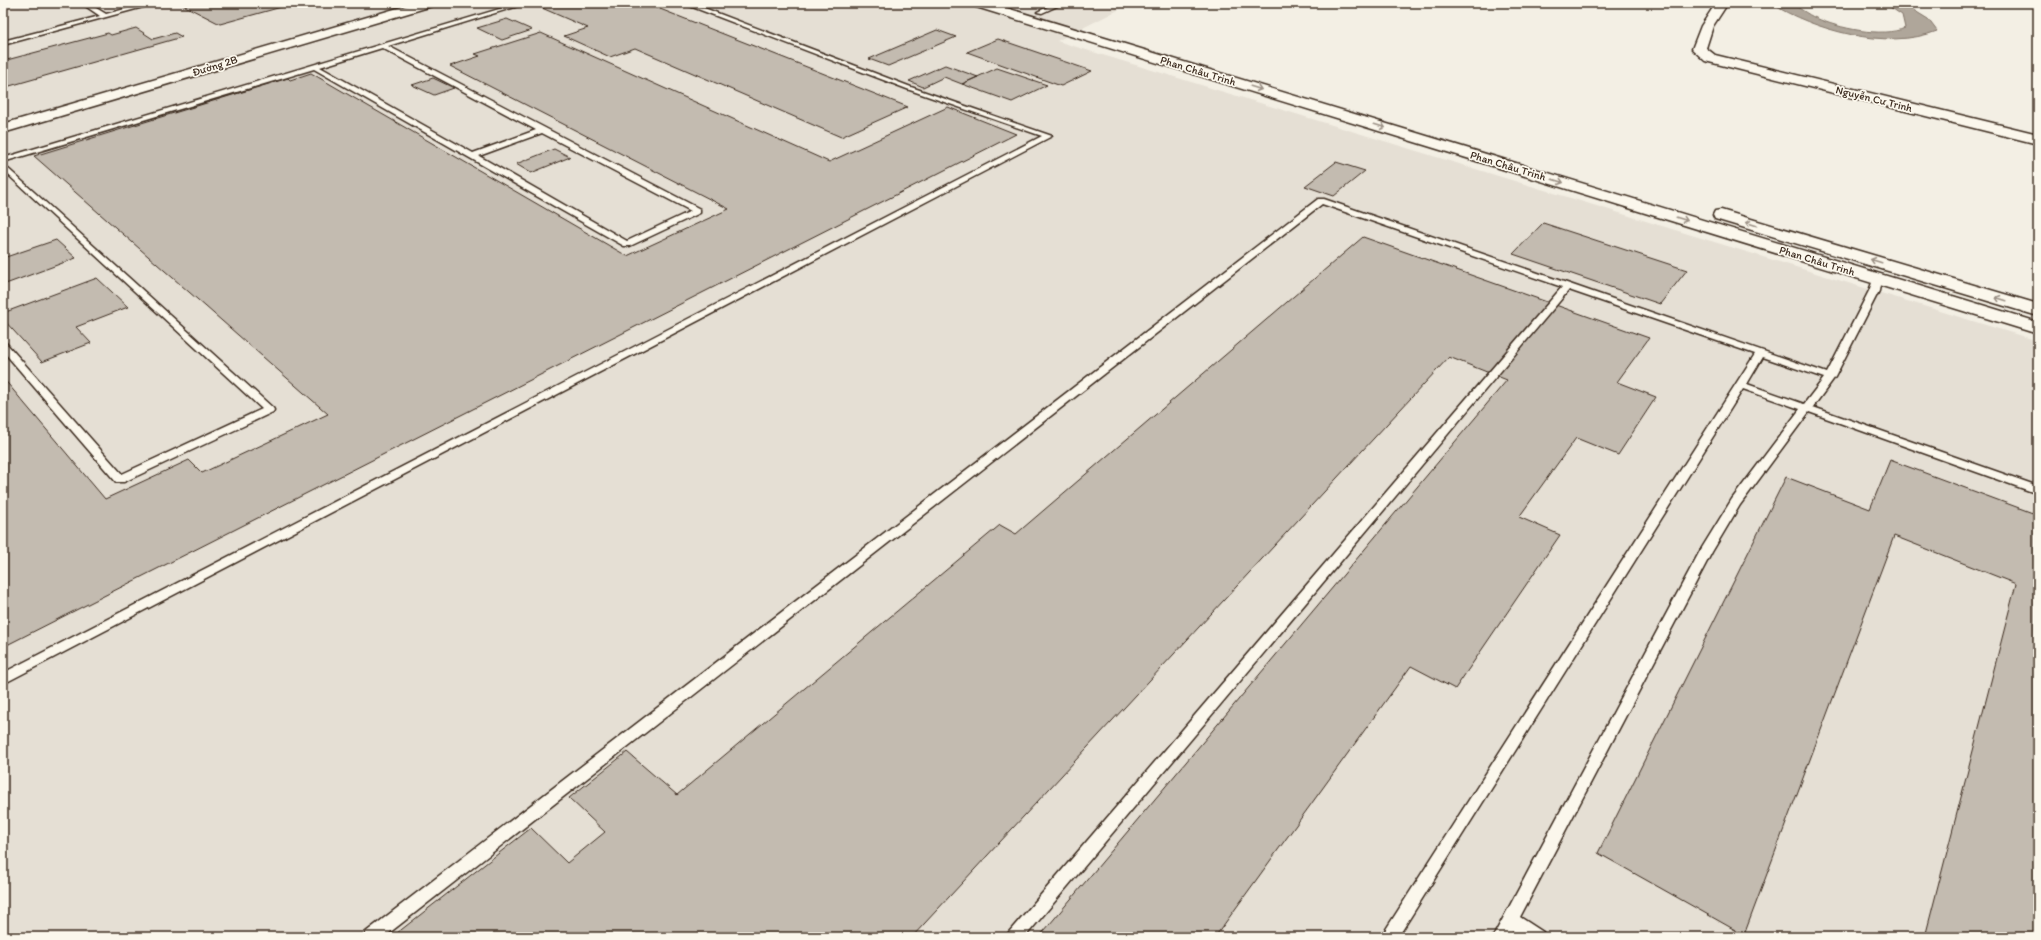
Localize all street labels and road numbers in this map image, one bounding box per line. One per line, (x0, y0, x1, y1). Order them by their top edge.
street label: Đường 2B (191, 53, 239, 79)
street label: Phan Châu Trinh (1159, 53, 1238, 89)
street label: Nguyễn Cư Trinh (1834, 83, 1914, 115)
street label: Phan Châu Trinh (1469, 148, 1548, 184)
street label: Phan Châu Trinh (1778, 243, 1857, 279)

